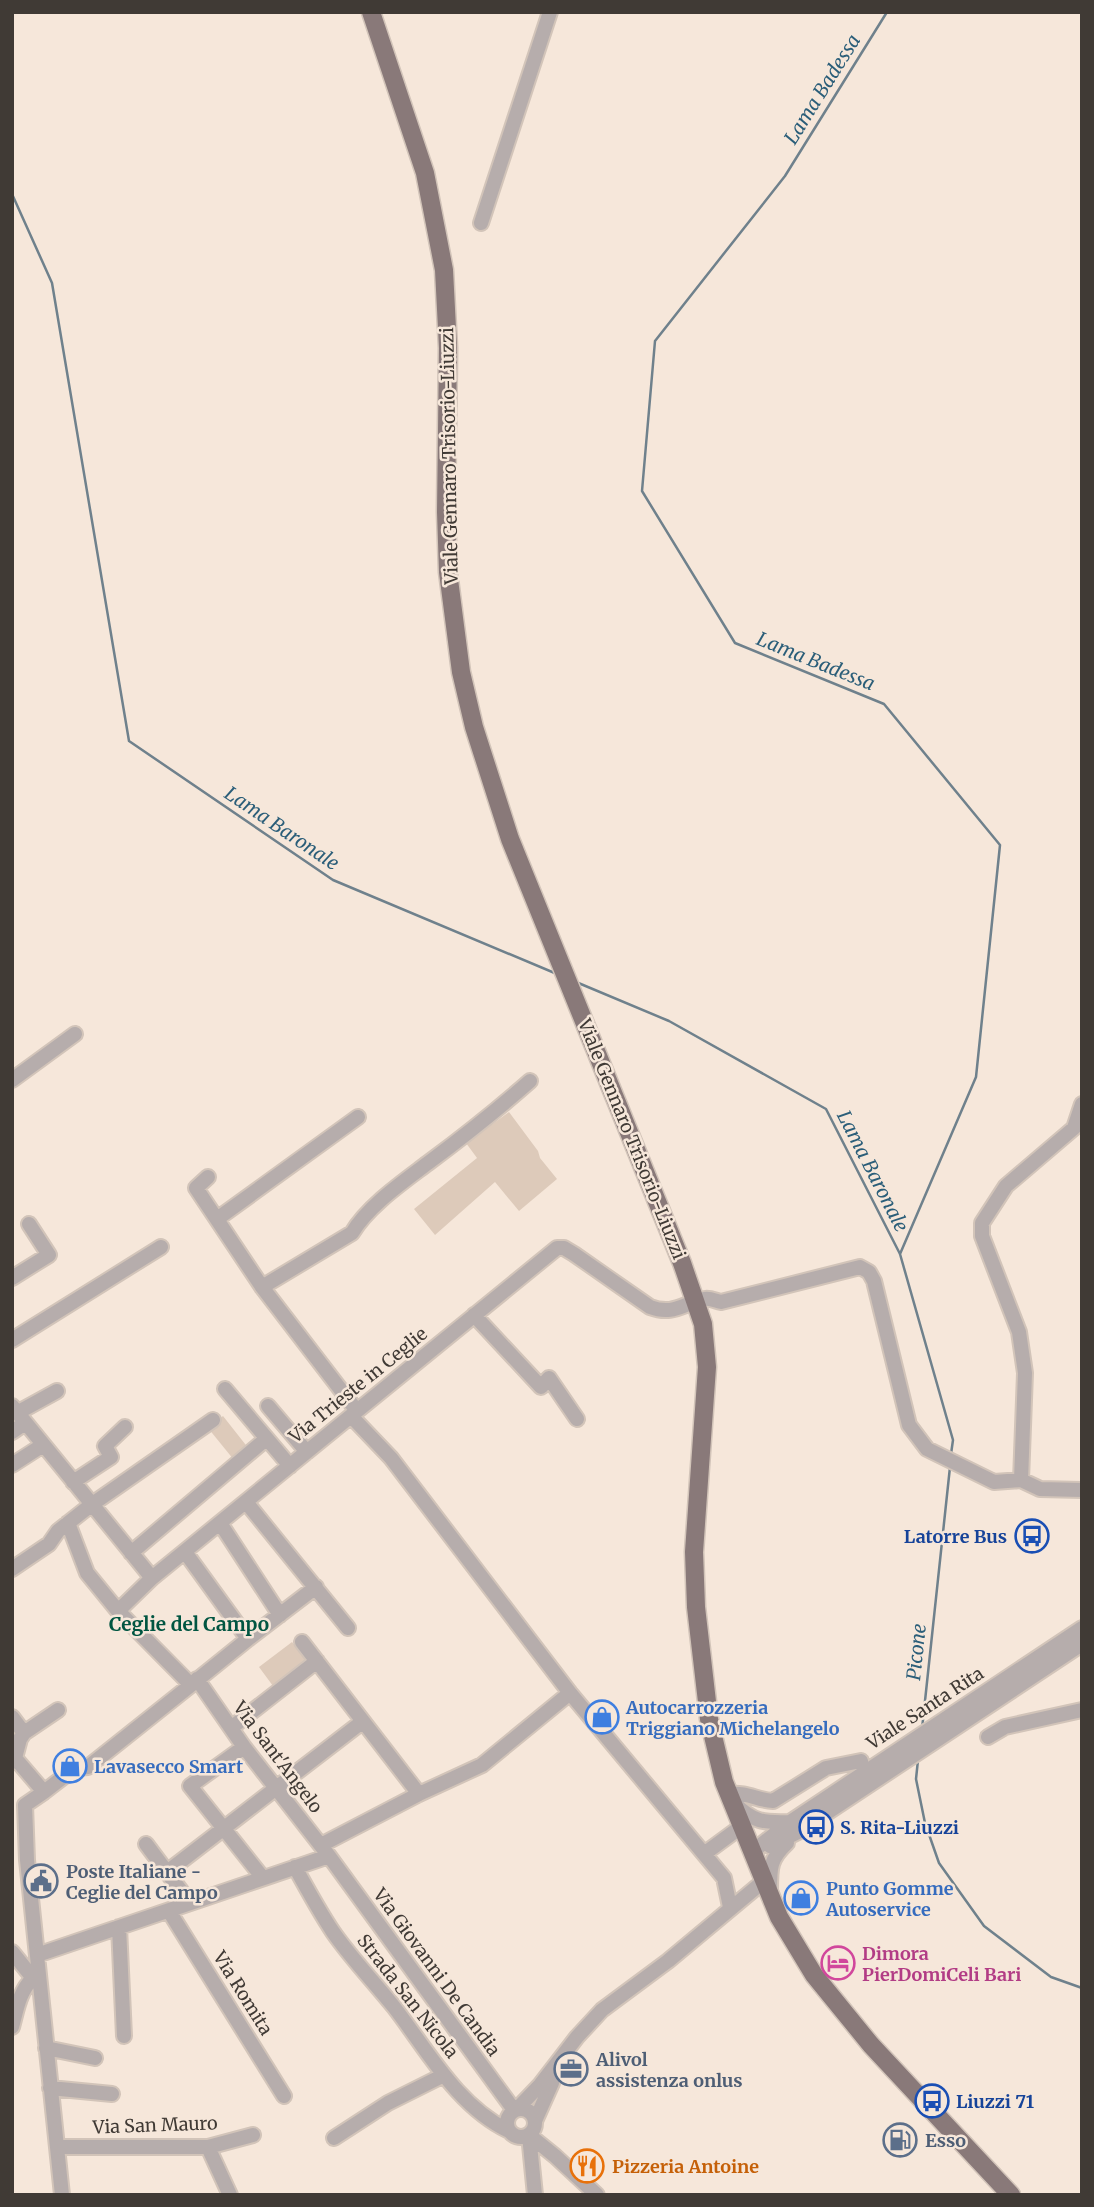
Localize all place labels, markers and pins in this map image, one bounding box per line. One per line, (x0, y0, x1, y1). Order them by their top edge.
bus stop icon: Latorre Bus (1013, 1517, 1051, 1555)
place label: Latorre Bus (904, 1525, 1007, 1548)
place label: Autocarrozzeria Triggiano Michelangelo (625, 1696, 840, 1740)
shop icon: Autocarrozzeria Triggiano Michelangelo (583, 1698, 621, 1736)
shop icon: Lavasecco Smart (51, 1747, 89, 1785)
place label: Lavasecco Smart (94, 1755, 244, 1778)
bus stop icon: S. Rita-Liuzzi (797, 1808, 835, 1846)
place label: S. Rita-Liuzzi (840, 1816, 959, 1839)
place label: Poste Italiane - Ceglie del Campo (66, 1860, 218, 1904)
public building icon: Poste Italiane - Ceglie del Campo (22, 1862, 60, 1900)
place label: Punto Gomme Autoservice (825, 1877, 954, 1921)
shop icon: Punto Gomme Autoservice (782, 1879, 820, 1917)
place label: Dimora PierDomiCeli Bari (862, 1942, 1022, 1986)
hotel icon: Dimora PierDomiCeli Bari (819, 1944, 857, 1982)
place label: Alivol assistenza onlus (595, 2048, 743, 2092)
office icon: Alivol assistenza onlus (552, 2050, 590, 2088)
bus stop icon: Liuzzi 71 (913, 2082, 951, 2120)
place label: Liuzzi 71 (956, 2090, 1034, 2113)
fuel station icon: Esso (881, 2121, 919, 2159)
place label: Esso (925, 2129, 966, 2152)
restaurant icon: Pizzeria Antoine (568, 2147, 606, 2185)
place label: Pizzeria Antoine (612, 2155, 759, 2178)

